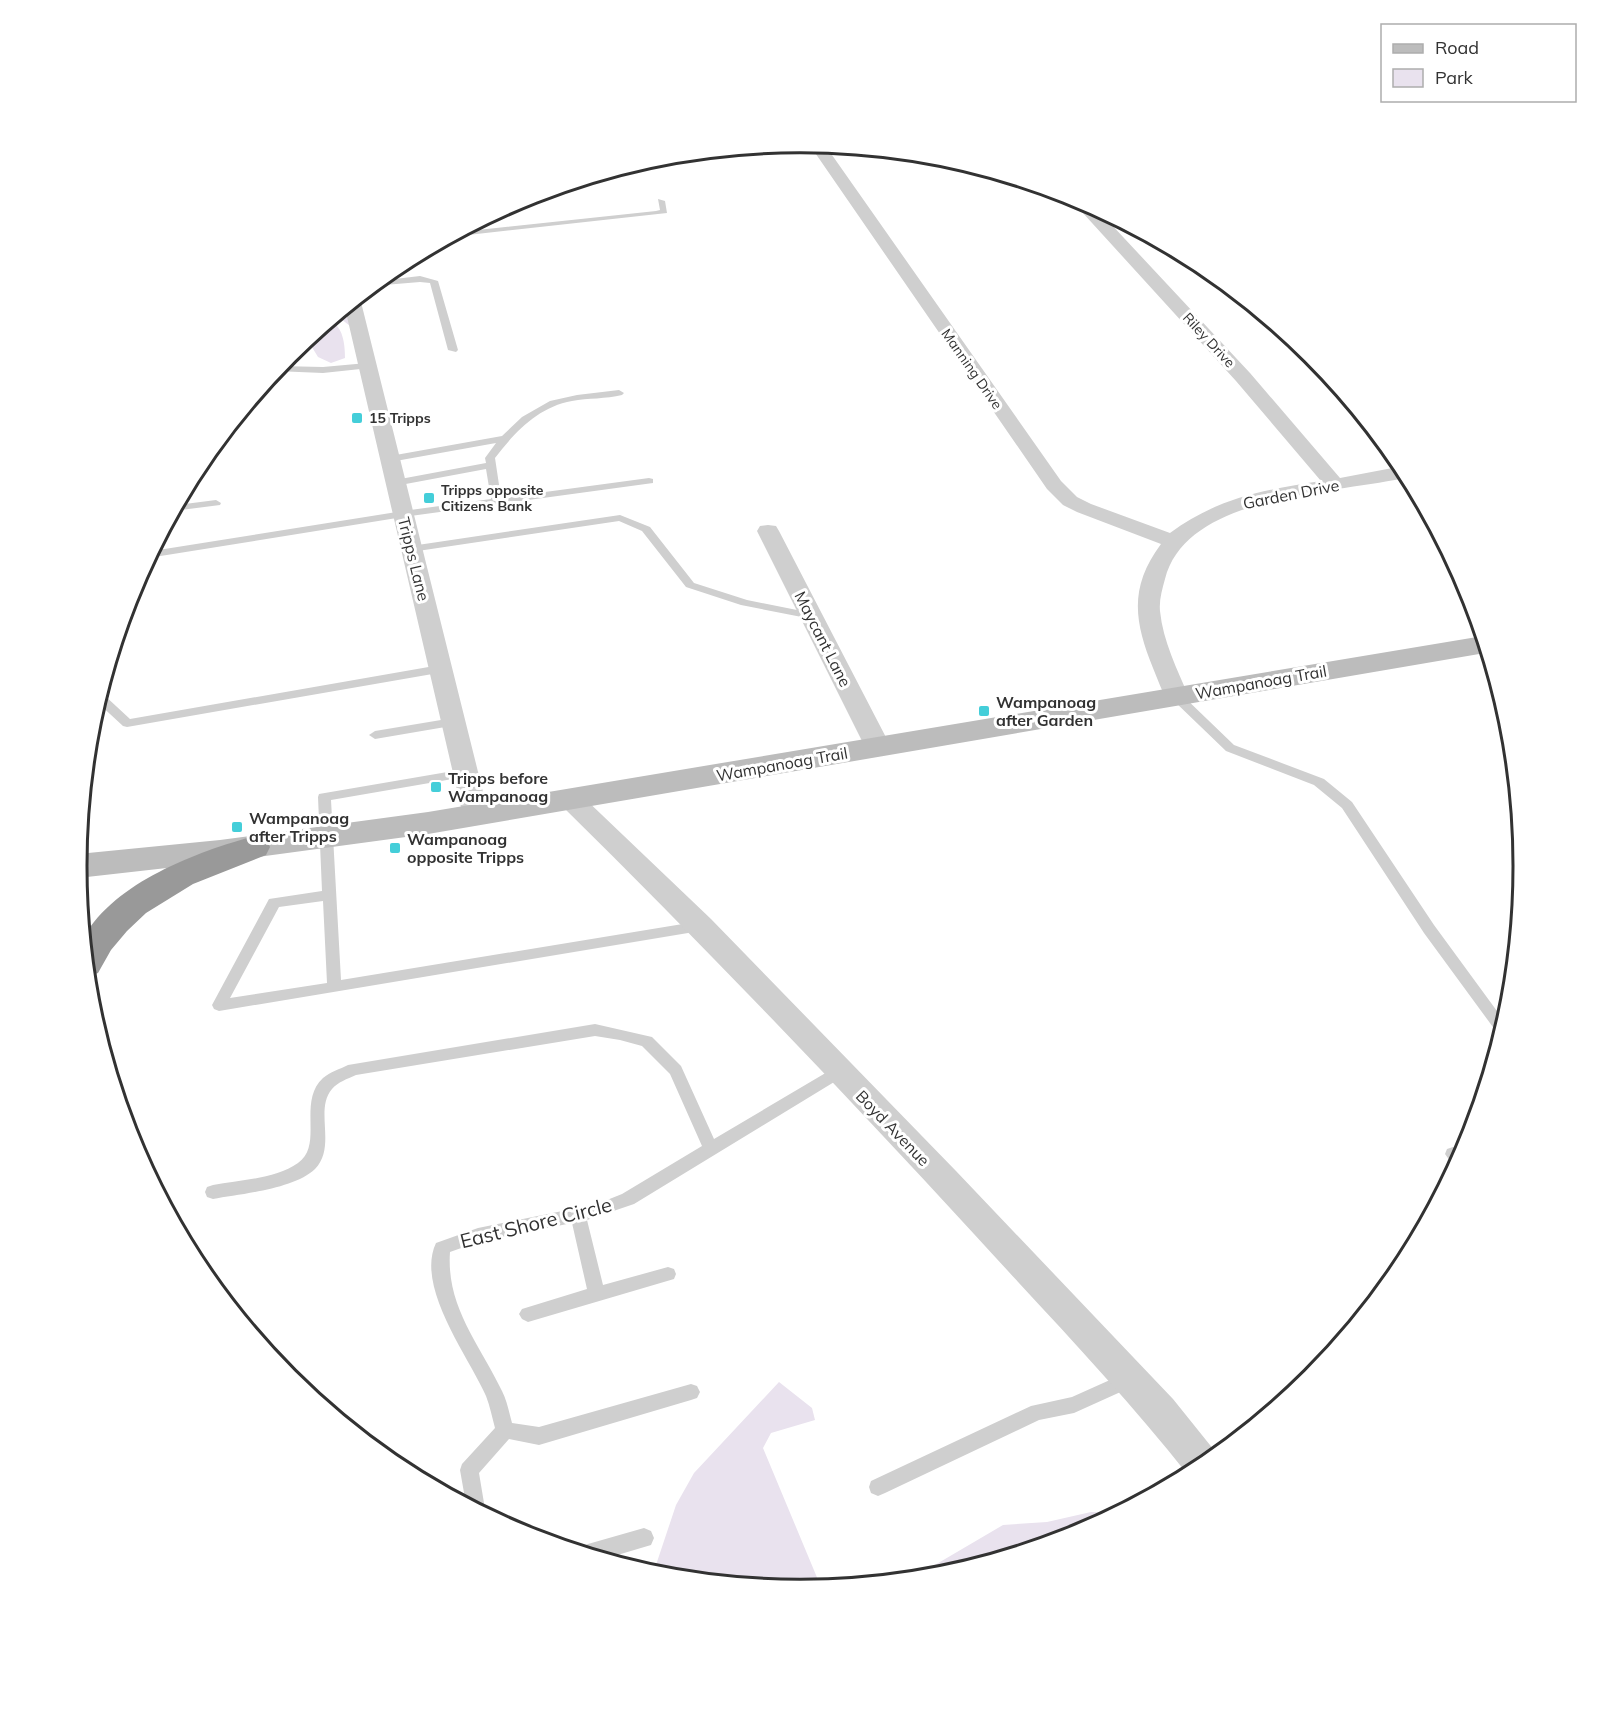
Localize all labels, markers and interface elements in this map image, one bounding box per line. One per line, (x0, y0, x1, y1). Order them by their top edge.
legend (1381, 24, 1576, 102)
text: Road (1435, 36, 1479, 59)
text: Park (1435, 66, 1474, 89)
street label: Riley Drive (1179, 309, 1239, 371)
street label: Manning Drive (938, 325, 1006, 413)
place label: 15 Tripps (369, 409, 431, 427)
marker: 15 Tripps (350, 411, 364, 425)
street label: Garden Drive (1241, 475, 1341, 513)
place label: Tripps opposite Citizens Bank (441, 481, 544, 515)
marker: Tripps opposite Citizens Bank (422, 491, 436, 505)
street label: Tripps Lane (394, 515, 434, 603)
street label: Maycant Lane (790, 588, 856, 690)
street label: Wampanoag Trail (1194, 661, 1328, 703)
place label: Wampanoag after Garden (996, 692, 1096, 730)
marker: Wampanoag after Garden (977, 704, 991, 718)
street label: Wampanoag Trail (715, 743, 849, 785)
place label: Tripps before Wampanoag (448, 768, 548, 806)
marker: Tripps before Wampanoag (429, 780, 443, 794)
place label: Wampanoag after Tripps (249, 808, 349, 846)
marker: Wampanoag after Tripps (230, 820, 244, 834)
place label: Wampanoag opposite Tripps (407, 829, 524, 867)
marker: Wampanoag opposite Tripps (388, 841, 402, 855)
street label: Boyd Avenue (852, 1086, 934, 1170)
street label: East Shore Circle (457, 1192, 614, 1253)

